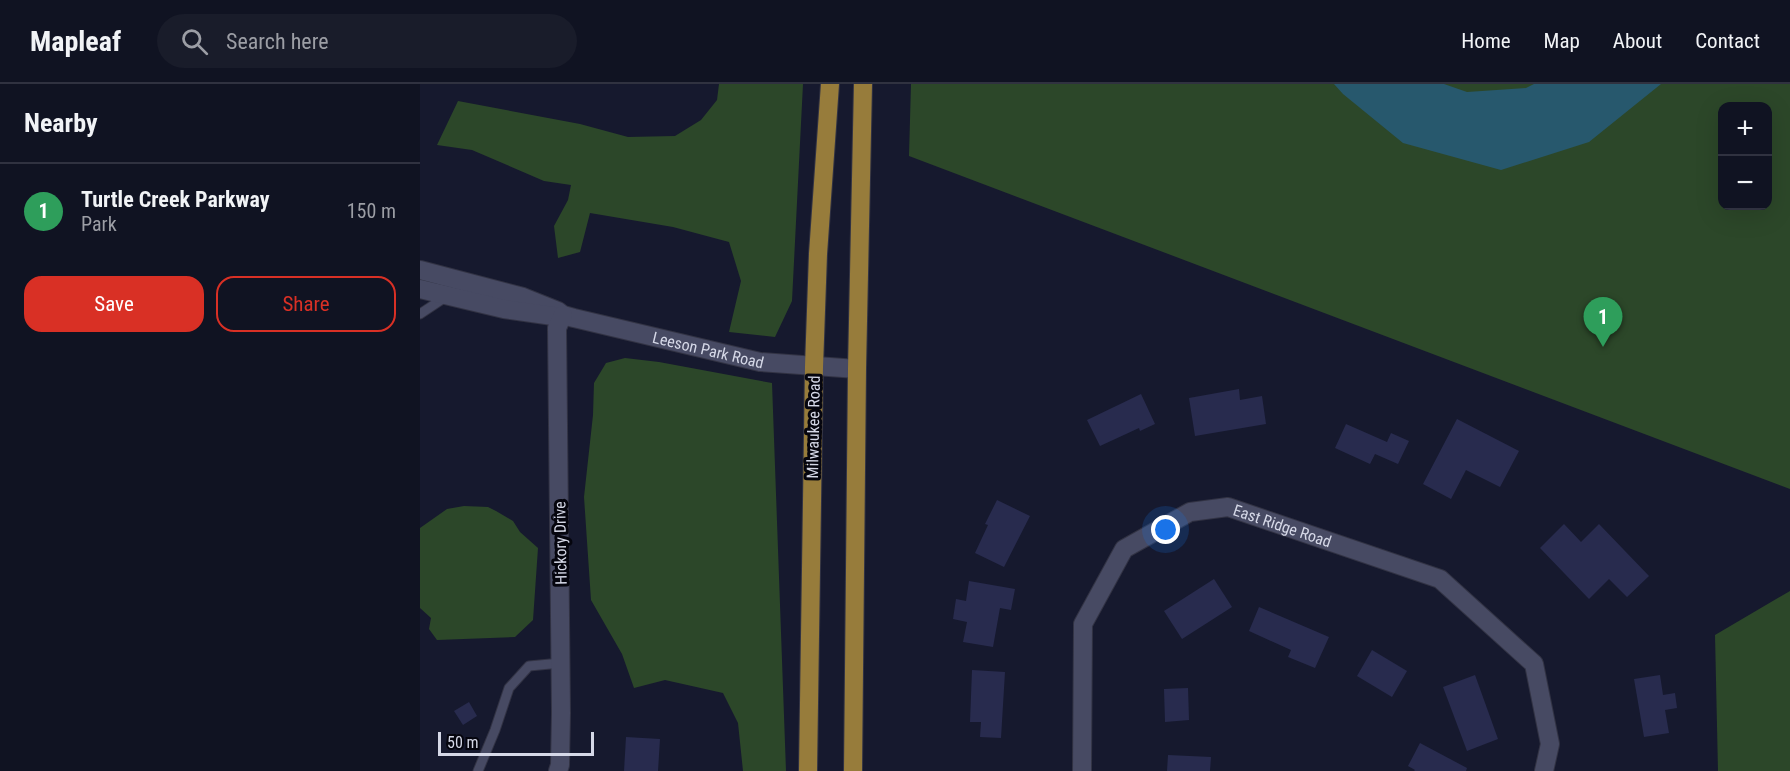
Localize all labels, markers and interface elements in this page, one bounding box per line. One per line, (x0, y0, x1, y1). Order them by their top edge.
search box (157, 14, 577, 68)
text: Mapleaf (30, 25, 121, 58)
icon: search (178, 25, 211, 58)
text: Search here (226, 29, 328, 54)
text: Home (1461, 29, 1511, 53)
text: Map (1544, 29, 1580, 53)
text: About (1613, 29, 1662, 53)
text: Contact (1695, 29, 1760, 53)
map controls (1718, 102, 1772, 210)
button: + (1718, 102, 1772, 156)
text: Nearby (24, 108, 98, 138)
button: − (1718, 156, 1772, 210)
text: Turtle Creek Parkway (81, 187, 270, 212)
text: 1 (38, 199, 49, 223)
text: 150 m (347, 199, 396, 223)
text: Park (81, 212, 117, 236)
button: Save (24, 276, 204, 332)
button: Share (216, 276, 396, 332)
pin: 1 (1584, 298, 1622, 347)
street label: Leeson Park Road (651, 328, 766, 373)
street label: Milwaukee Road (803, 375, 824, 479)
street label: East Ridge Road (1231, 500, 1334, 551)
street label: Hickory Drive (550, 501, 571, 585)
your location (1151, 515, 1180, 544)
scale bar (438, 729, 594, 756)
text: 50 m (447, 733, 479, 752)

